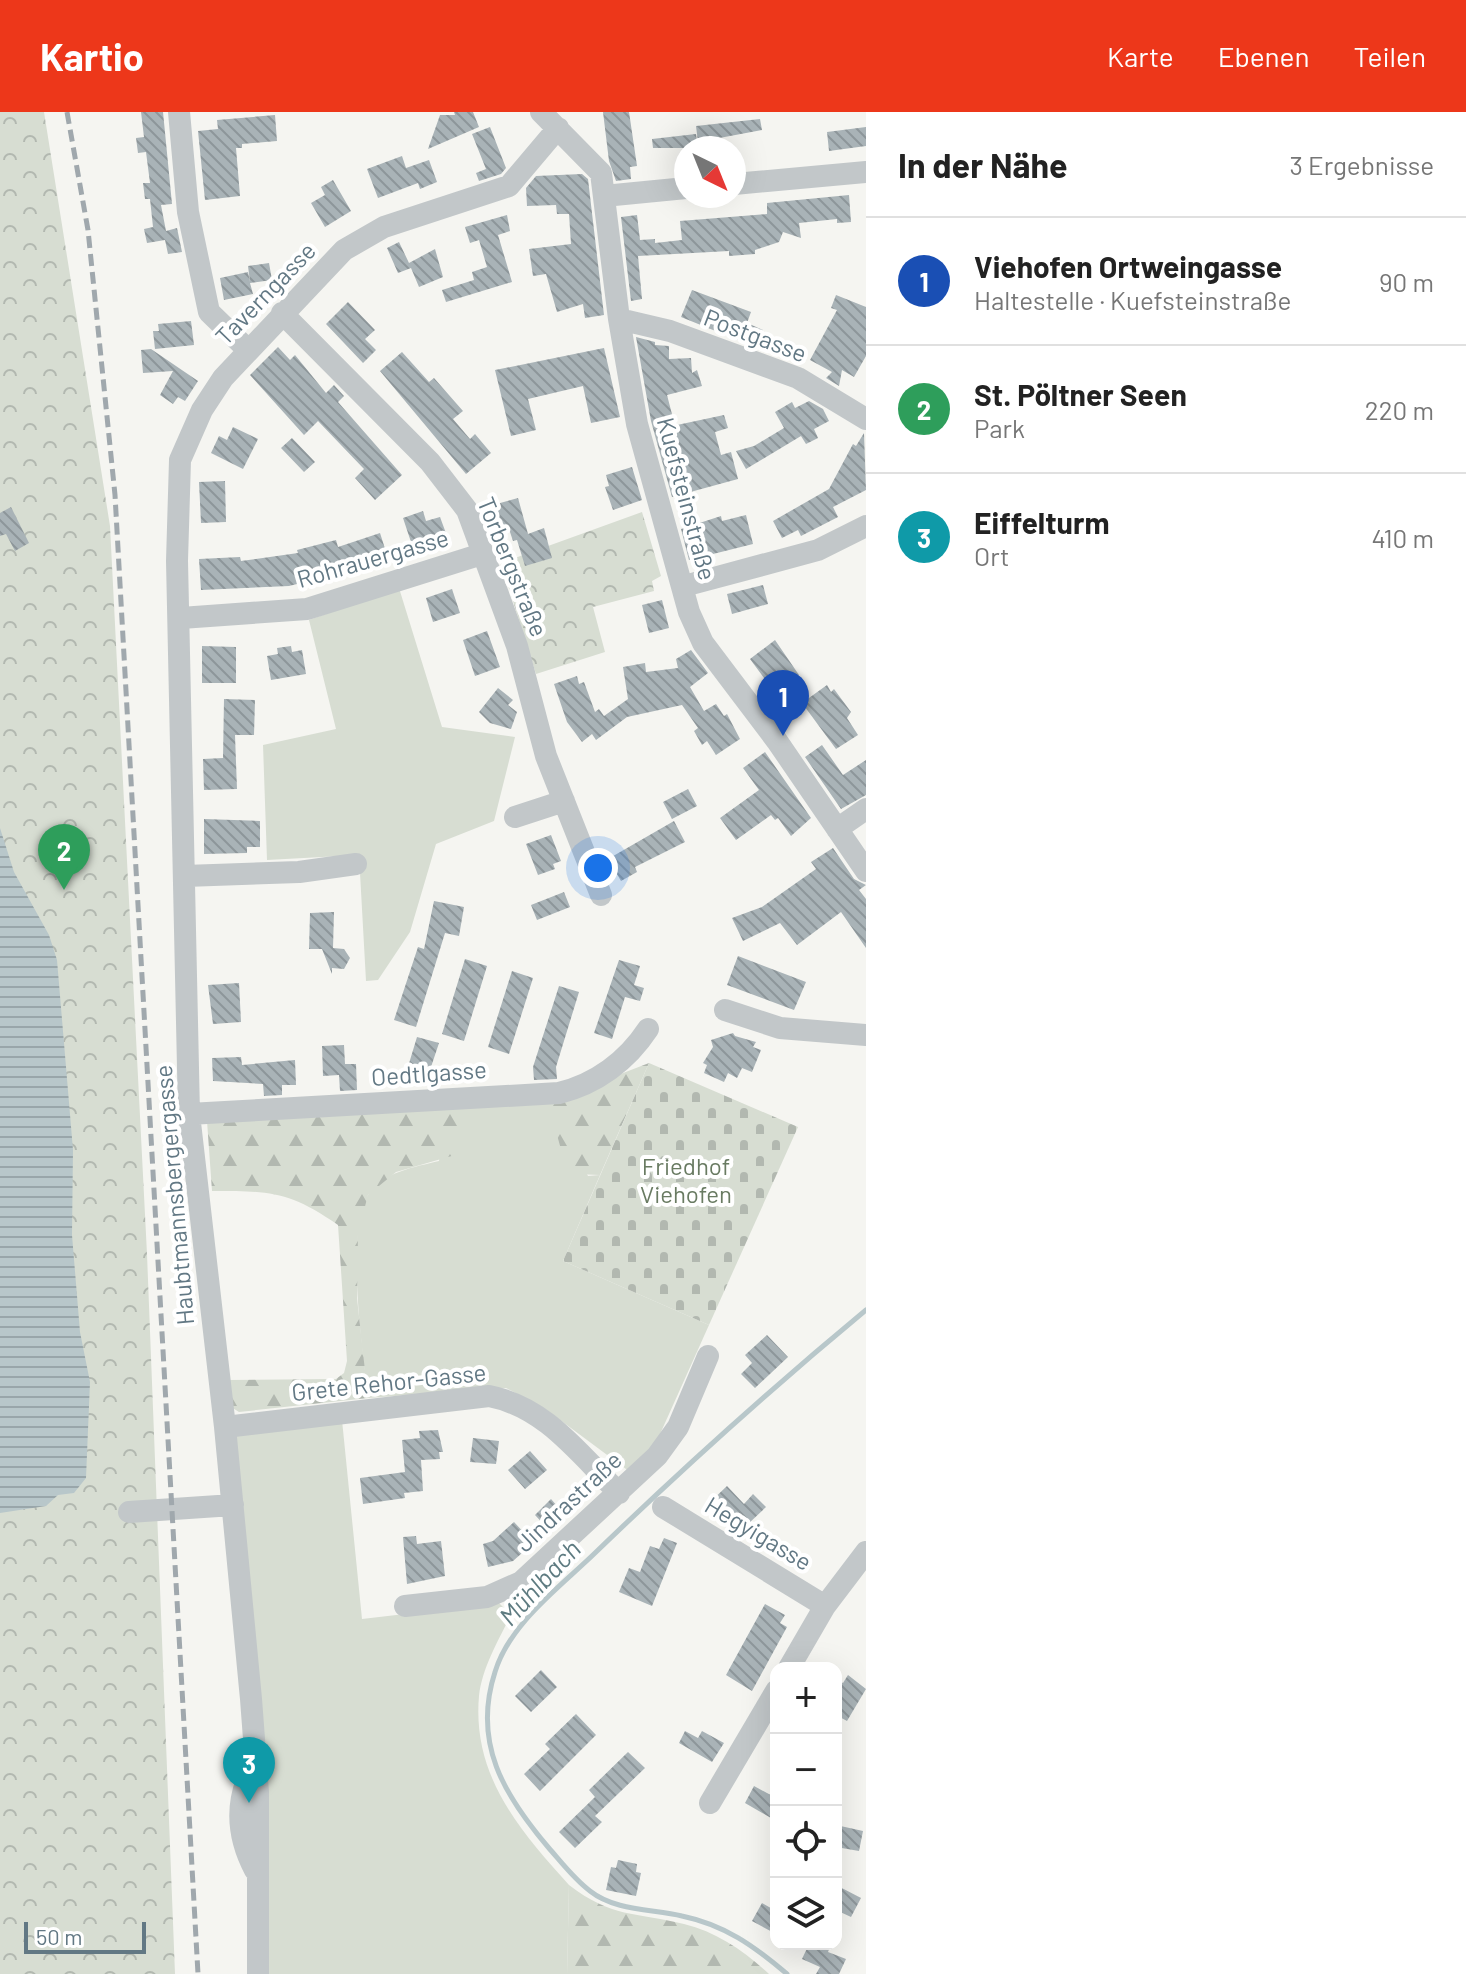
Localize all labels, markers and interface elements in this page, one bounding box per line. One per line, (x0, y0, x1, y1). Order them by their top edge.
text: Kartio (40, 33, 144, 79)
text: Karte (1107, 39, 1174, 73)
text: Ebenen (1218, 39, 1310, 73)
text: Teilen (1354, 39, 1426, 73)
north arrow (674, 136, 746, 208)
text: In der Nähe (898, 144, 1068, 185)
text: 3 Ergebnisse (1289, 149, 1434, 180)
street label: Taverngasse (209, 236, 321, 350)
text: Viehofen Ortweingasse (974, 248, 1282, 284)
text: 1 (919, 266, 929, 297)
text: 90 m (1379, 266, 1434, 297)
text: Haltestelle · Kuefsteinstraße (974, 284, 1291, 315)
street label: Postgasse (700, 302, 811, 367)
text: St. Pöltner Seen (974, 376, 1187, 412)
text: 2 (917, 394, 931, 425)
text: 220 m (1365, 394, 1434, 425)
text: Park (974, 412, 1025, 443)
street label: Kuefsteinstraße (652, 414, 723, 583)
street label: Torbergstraße (472, 492, 555, 640)
text: Eiffelturm (974, 504, 1109, 540)
street label: Rohrauergasse (293, 522, 452, 593)
text: 3 (917, 522, 931, 553)
text: 410 m (1372, 522, 1434, 553)
text: Ort (974, 540, 1009, 571)
pin: 1 (757, 670, 809, 736)
pin: 2 (38, 824, 90, 890)
your location (578, 848, 618, 888)
street label: Oedtlgasse (370, 1054, 488, 1091)
street label: Haubtmannsbergergasse (148, 1064, 199, 1326)
park label: Friedhof Viehofen (640, 1151, 732, 1208)
street label: Grete Rehor-Gasse (290, 1357, 488, 1406)
street label: Jindrastraße (509, 1445, 627, 1557)
street label: Hegyigasse (700, 1490, 817, 1576)
water label: Mühlbach (492, 1533, 586, 1631)
map controls (770, 1662, 842, 1950)
button: + (770, 1662, 842, 1734)
button: − (770, 1734, 842, 1806)
pin: 3 (223, 1737, 275, 1803)
button: locate (770, 1806, 842, 1878)
button: layers (770, 1878, 842, 1950)
scale bar (24, 1918, 146, 1954)
text: 50 m (36, 1923, 82, 1949)

